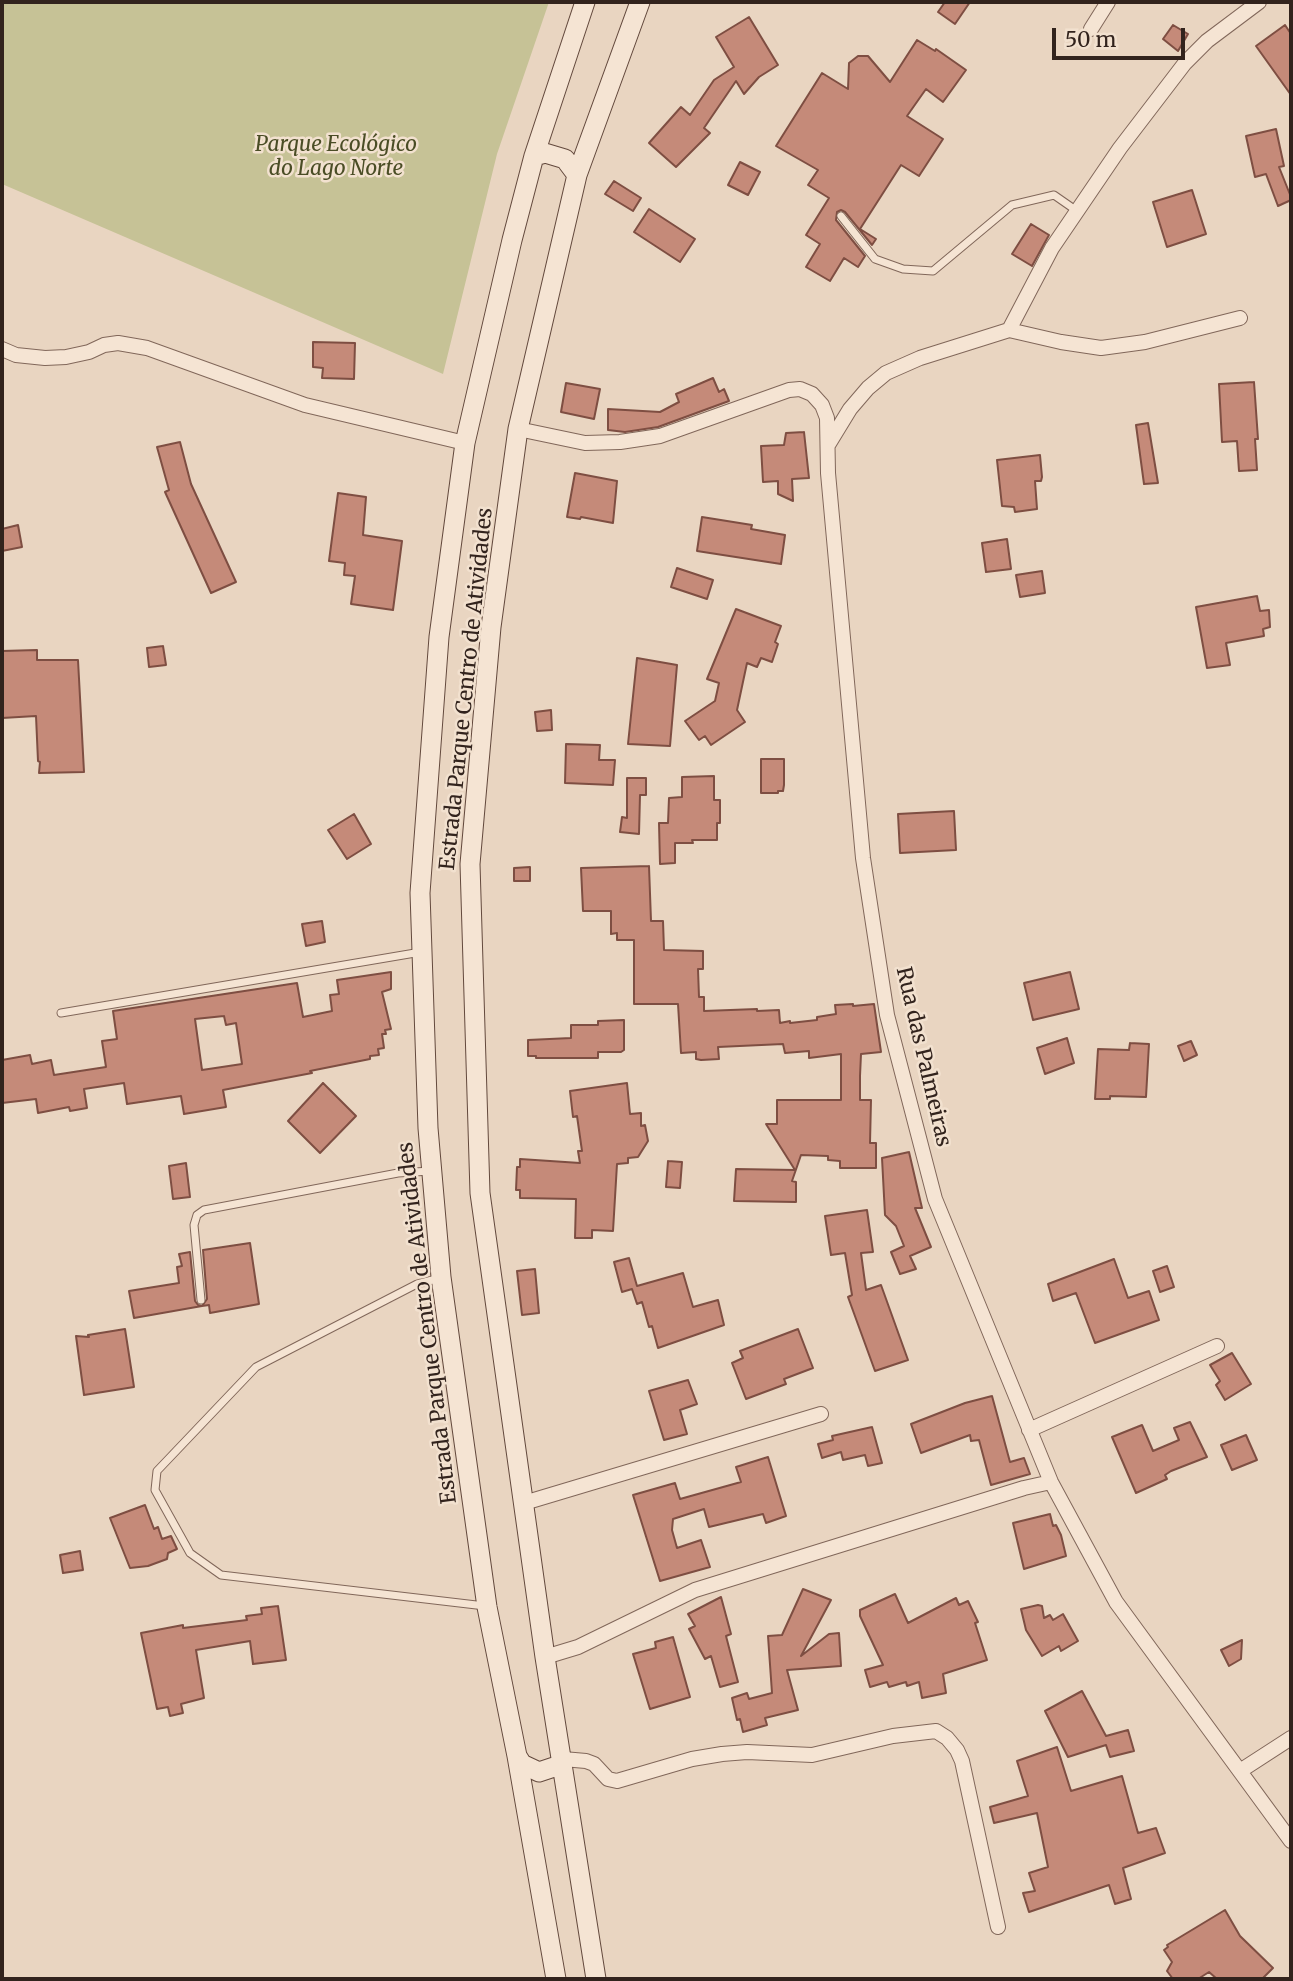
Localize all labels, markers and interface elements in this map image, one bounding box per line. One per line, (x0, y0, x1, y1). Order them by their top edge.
scale bar (1055, 14, 1188, 58)
text: 50 m (1065, 26, 1116, 53)
park label: Parque Ecológico do Lago Norte (255, 132, 417, 182)
street label: Estrada Parque Centro de Atividades (435, 507, 499, 871)
street label: Rua das Palmeiras (890, 965, 956, 1149)
street label: Estrada Parque Centro de Atividades (393, 1141, 463, 1505)

